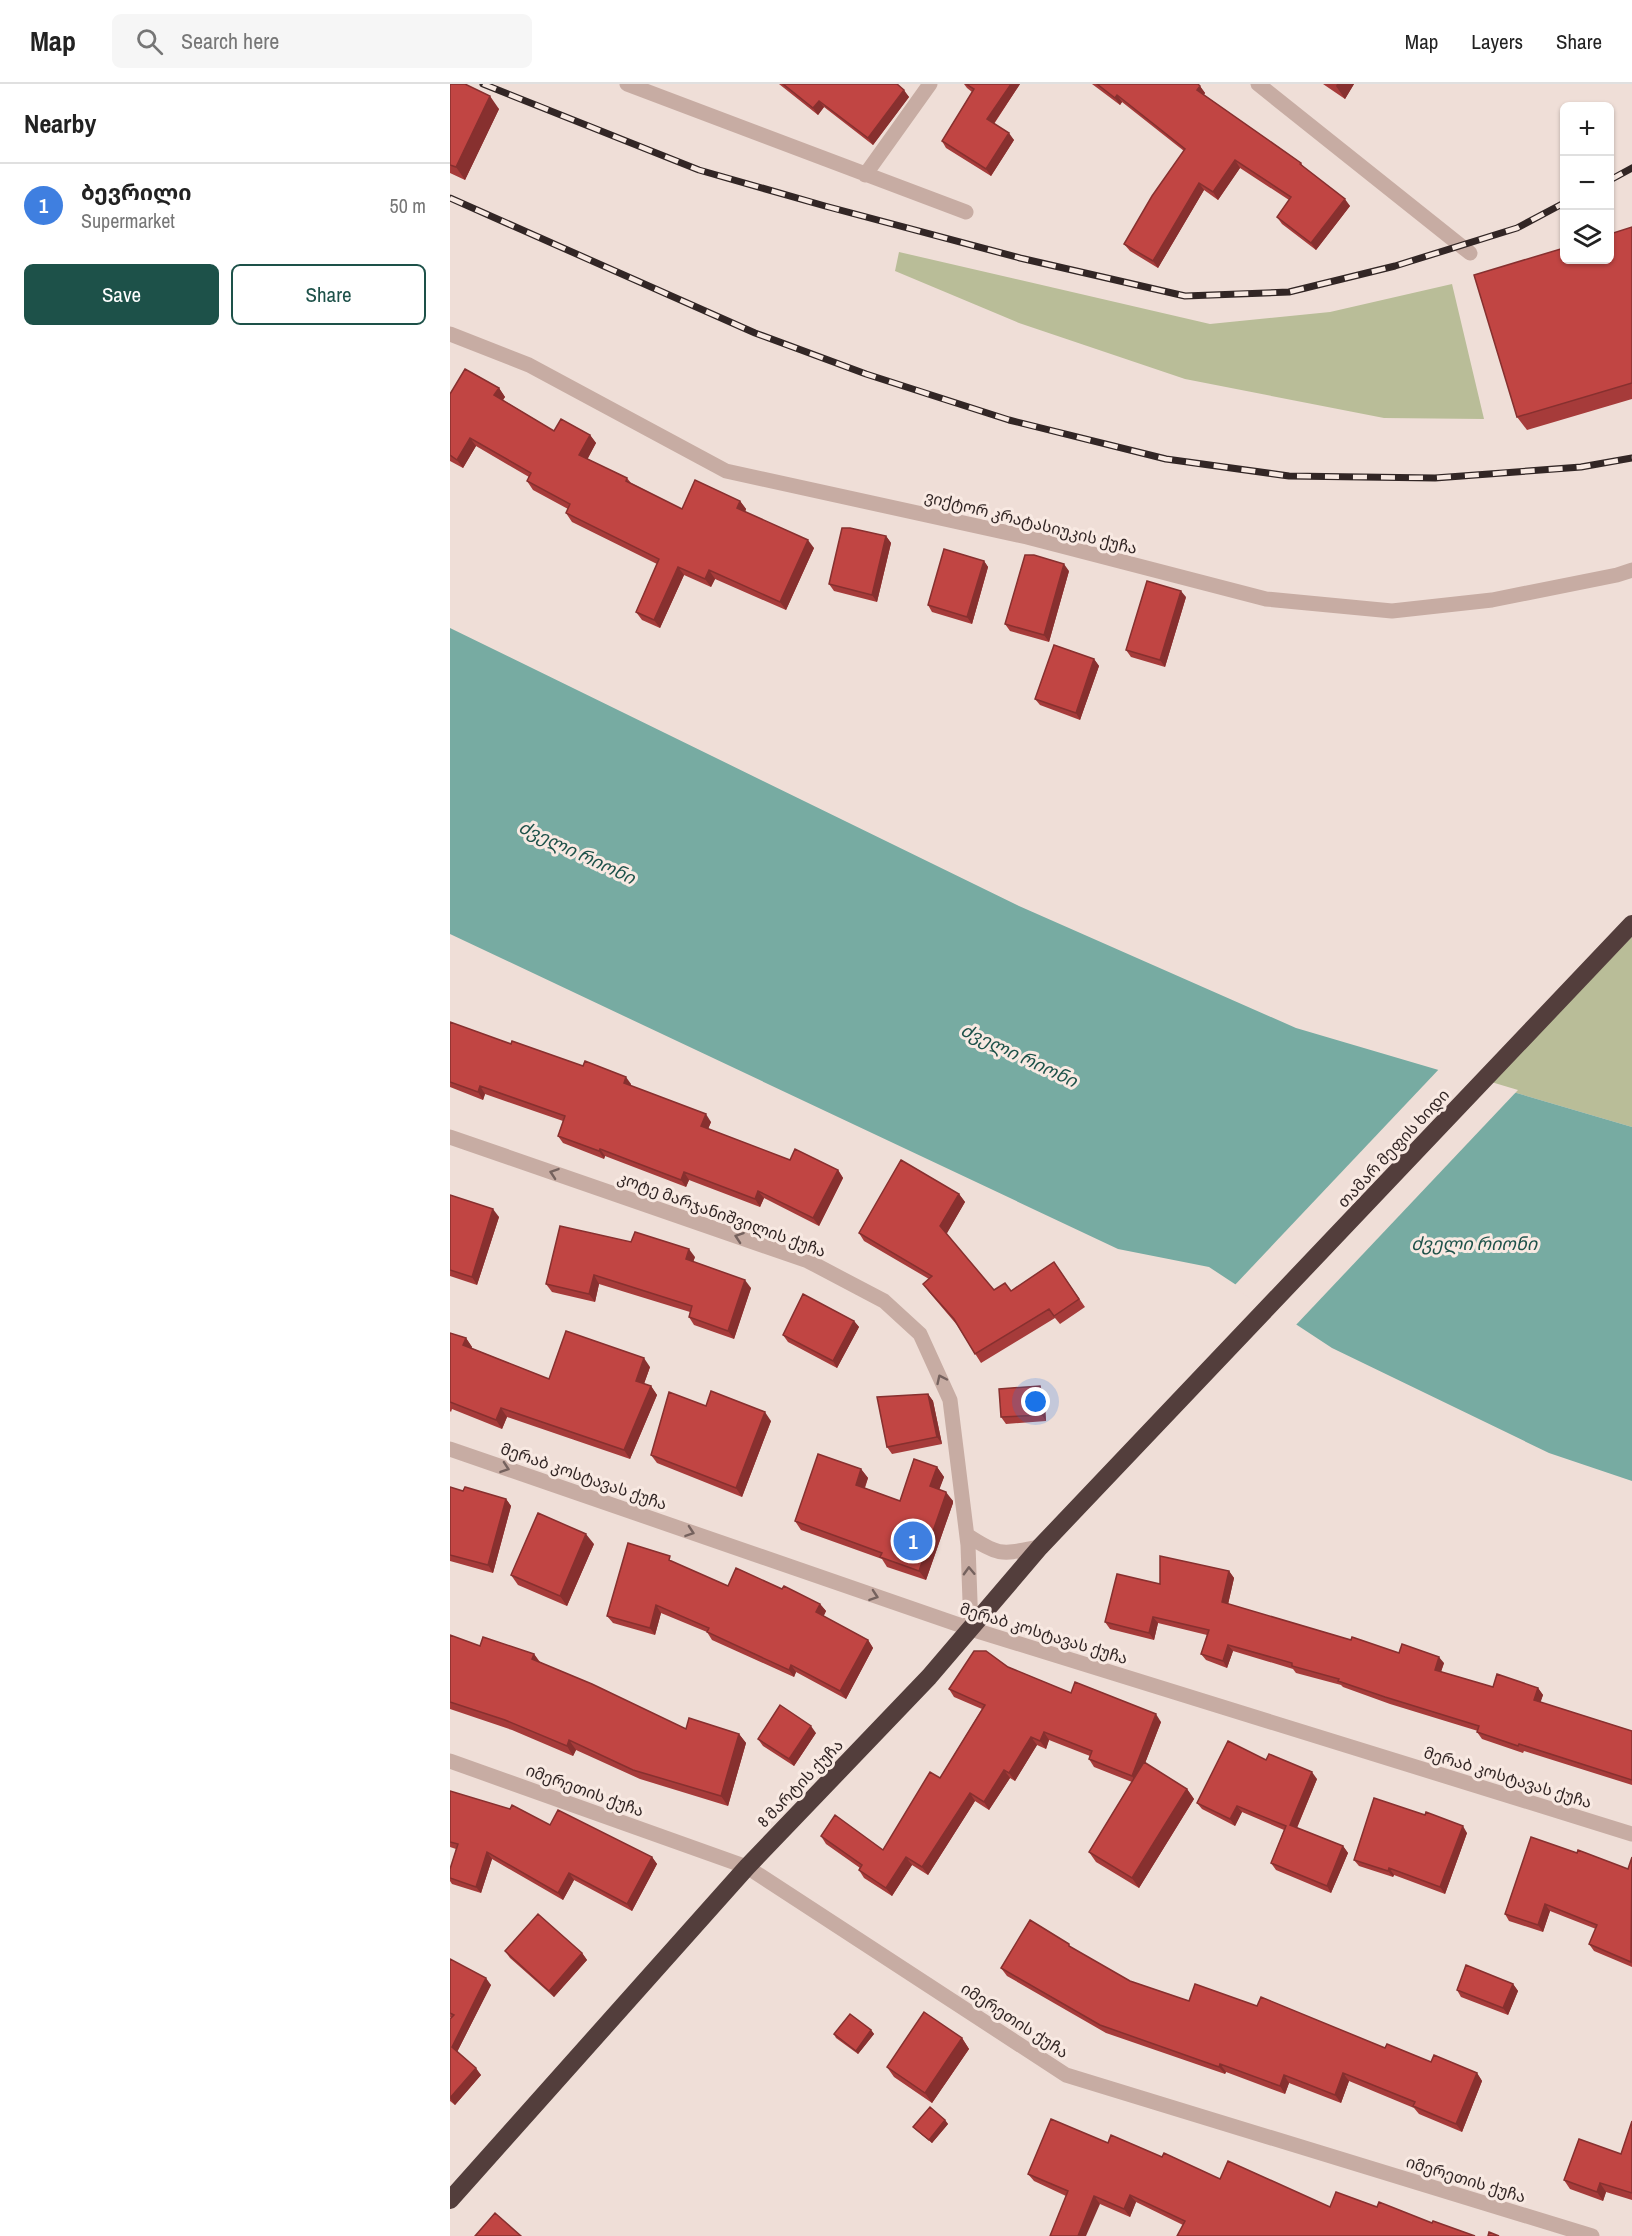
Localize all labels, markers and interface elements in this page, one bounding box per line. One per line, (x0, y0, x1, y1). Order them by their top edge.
search box (112, 14, 532, 68)
text: Map (30, 22, 76, 60)
icon: search (133, 25, 166, 58)
text: Search here (181, 26, 279, 56)
text: Map (1405, 27, 1438, 56)
text: Layers (1471, 27, 1523, 56)
text: Share (1556, 27, 1602, 56)
map controls (1560, 102, 1614, 264)
button: + (1560, 102, 1614, 156)
text: Nearby (24, 106, 96, 141)
button: − (1560, 156, 1614, 210)
text: ბევრილი (81, 177, 192, 207)
text: 1 (39, 192, 48, 219)
text: 50 m (390, 192, 426, 219)
text: Supermarket (81, 207, 175, 234)
button: layers (1560, 210, 1614, 264)
button: Save (24, 264, 219, 325)
button: Share (231, 264, 426, 325)
street label: ვიქტორ კრატასიუკის ქუჩა (922, 485, 1140, 559)
water label: ძველი რიონი (515, 814, 640, 890)
water label: ძველი რიონი (957, 1017, 1082, 1093)
street label: თამარ მეფის ხიდი (1332, 1084, 1454, 1212)
street label: კოტე მარჯანიშვილის ქუჩა (615, 1166, 829, 1262)
one-way arrow (549, 1168, 560, 1180)
one-way arrow (734, 1231, 744, 1244)
water label: ძველი რიონი (1411, 1231, 1538, 1256)
one-way arrow (936, 1374, 948, 1385)
your location (1021, 1387, 1050, 1416)
street label: მერაბ კოსტავას ქუჩა (498, 1437, 670, 1515)
one-way arrow (499, 1461, 510, 1473)
pin: 1 (894, 1518, 932, 1564)
one-way arrow (684, 1524, 694, 1537)
one-way arrow (962, 1566, 975, 1575)
one-way arrow (868, 1588, 879, 1601)
street label: მერაბ კოსტავას ქუჩა (957, 1597, 1131, 1669)
street label: 8 მარტის ქუჩა (752, 1734, 848, 1832)
street label: მერაბ კოსტავას ქუჩა (1421, 1741, 1595, 1813)
street label: იმერეთის ქუჩა (523, 1758, 647, 1822)
street label: იმერეთის ქუჩა (957, 1977, 1073, 2063)
street label: იმერეთის ქუჩა (1403, 2150, 1529, 2208)

